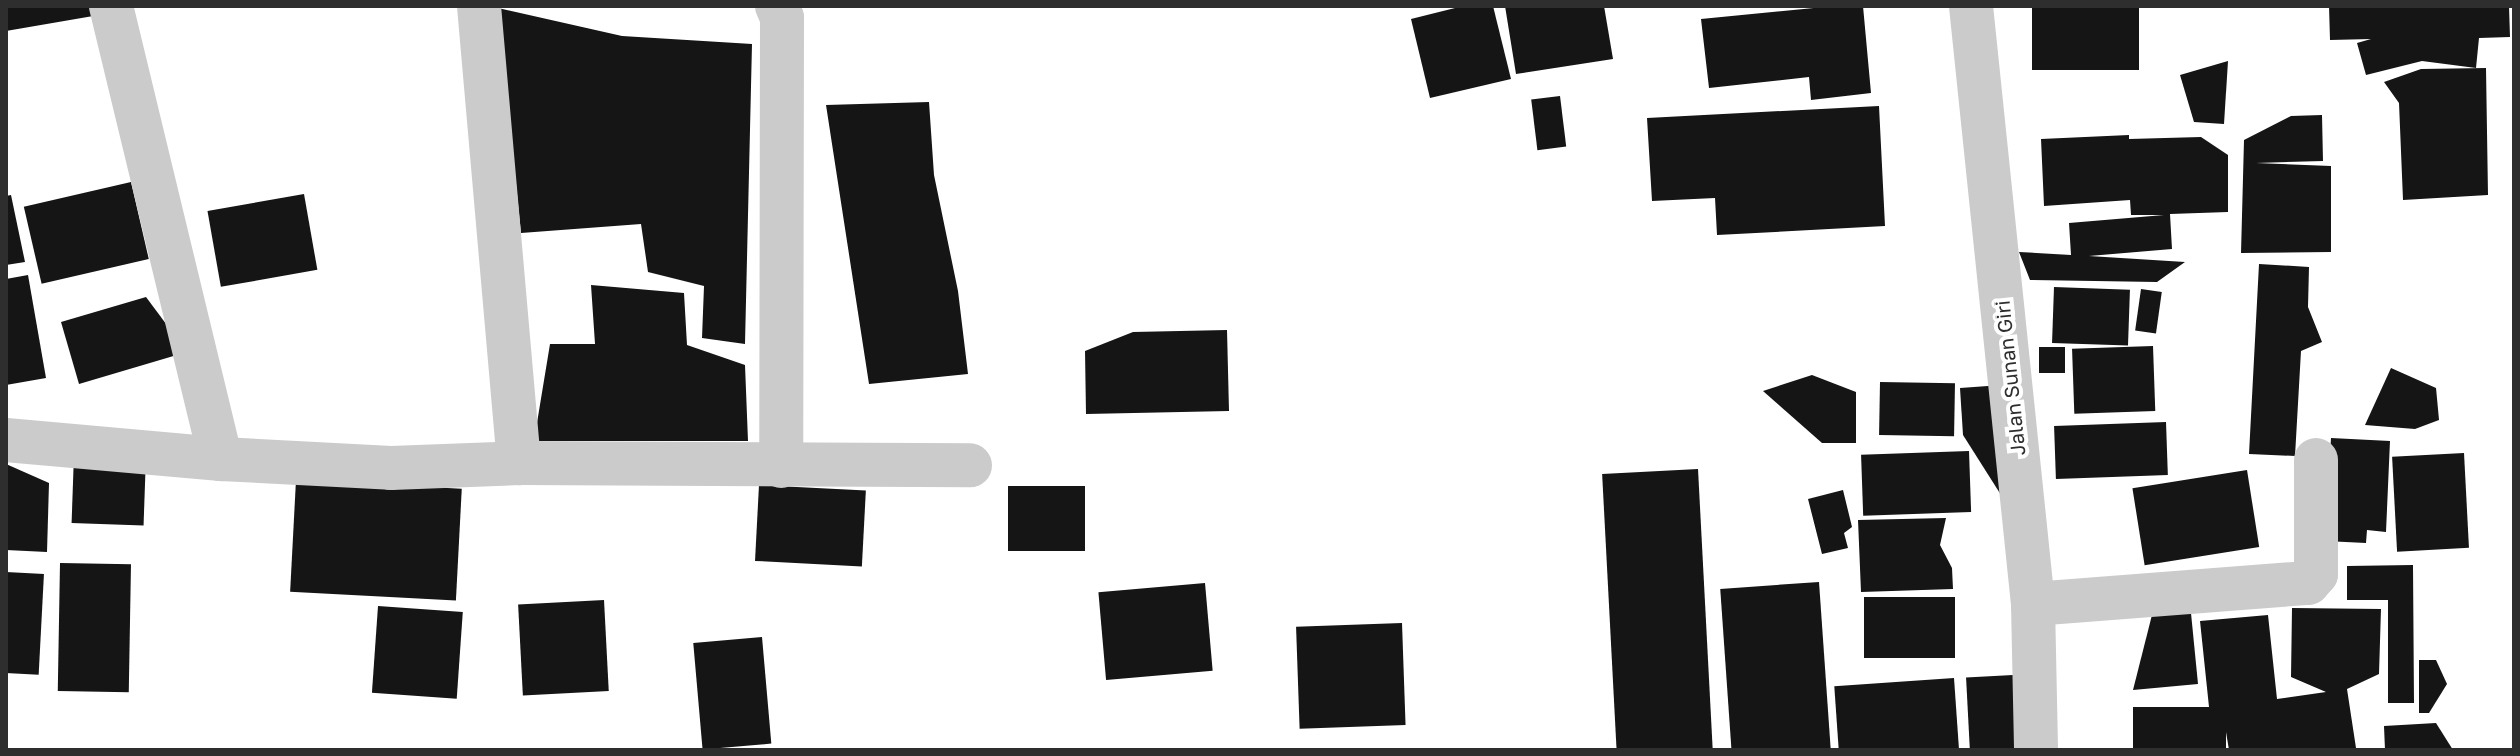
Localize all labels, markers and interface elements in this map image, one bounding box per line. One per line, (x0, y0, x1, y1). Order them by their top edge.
street label: Jalan Sunan Giri (1990, 299, 2030, 457)

